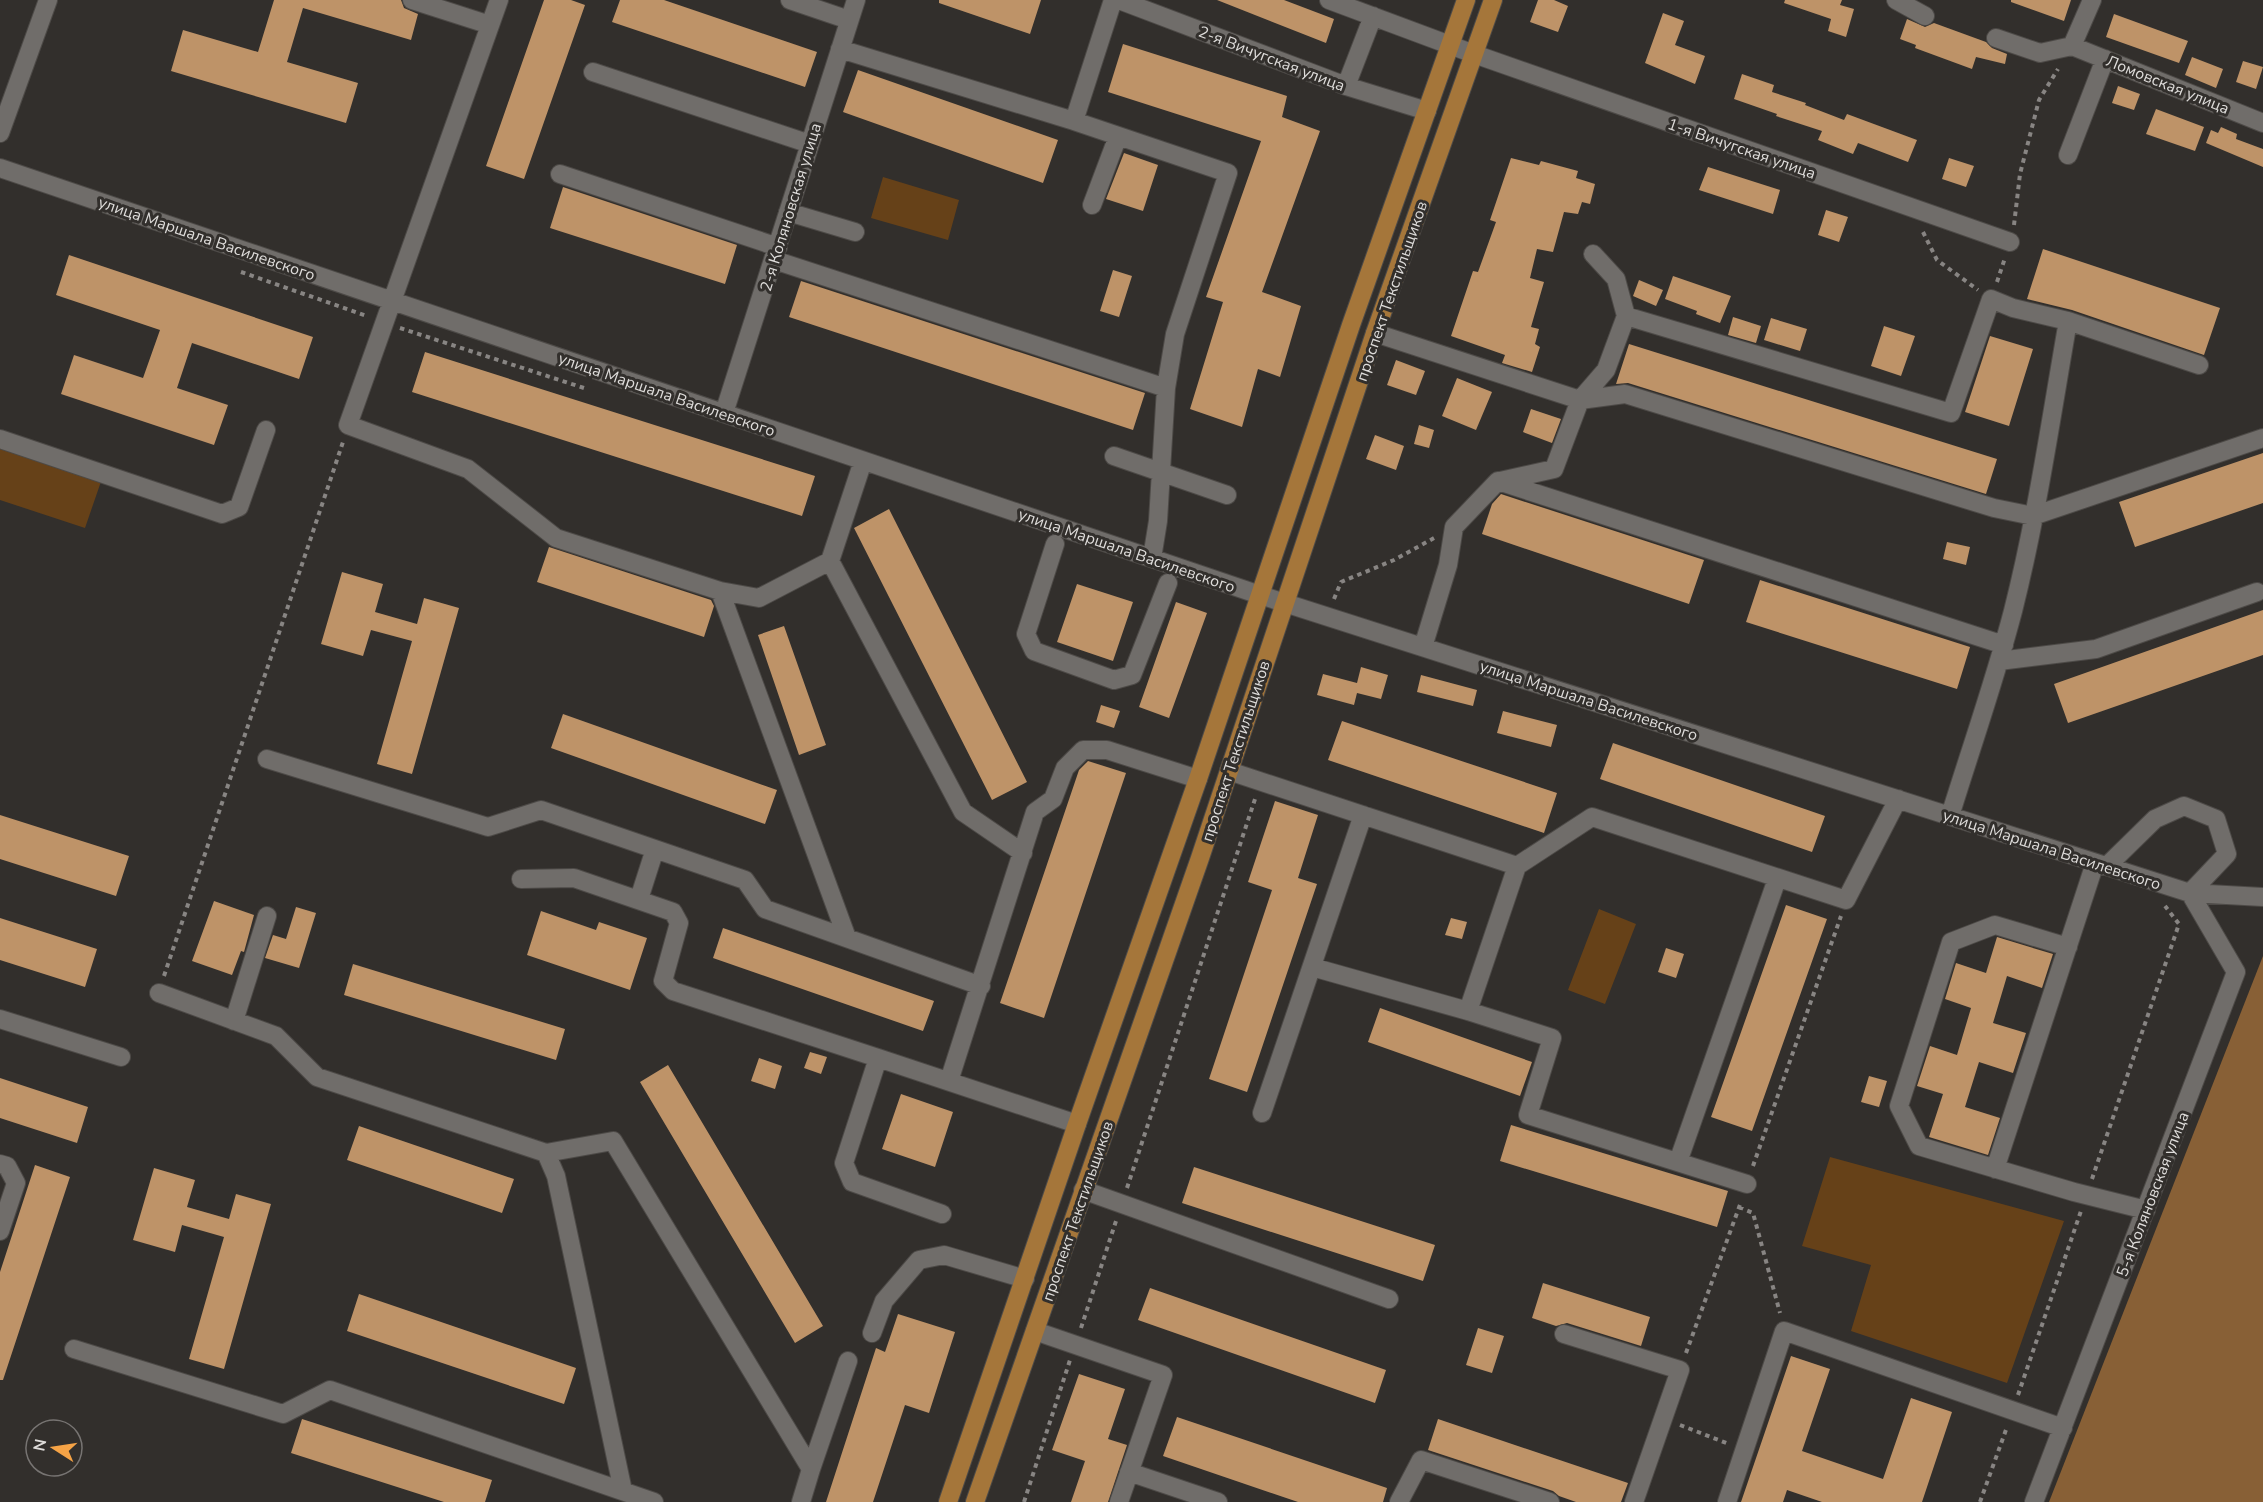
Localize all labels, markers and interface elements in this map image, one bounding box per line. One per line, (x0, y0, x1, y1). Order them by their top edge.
street label: 2-я Вичугская улица (1195, 21, 1348, 97)
street label: Ломовская улица (2103, 50, 2233, 120)
street label: 1-я Вичугская улица (1665, 113, 1819, 185)
street label: 2-я Коляновская улица (755, 120, 827, 294)
street label: улица Маршала Василевского (95, 191, 318, 286)
street label: проспект Текстильщиков (1351, 198, 1433, 384)
street label: улица Маршала Василевского (555, 347, 778, 442)
street label: улица Маршала Василевского (1015, 503, 1238, 598)
street label: улица Маршала Василевского (1477, 655, 1700, 747)
street label: проспект Текстильщиков (1196, 658, 1276, 845)
street label: улица Маршала Василевского (1940, 804, 2163, 896)
street label: 5-я Коляновская улица (2111, 1109, 2195, 1280)
street label: проспект Текстильщиков (1037, 1118, 1119, 1304)
north arrow (24, 1418, 84, 1478)
text: N (28, 1437, 52, 1453)

